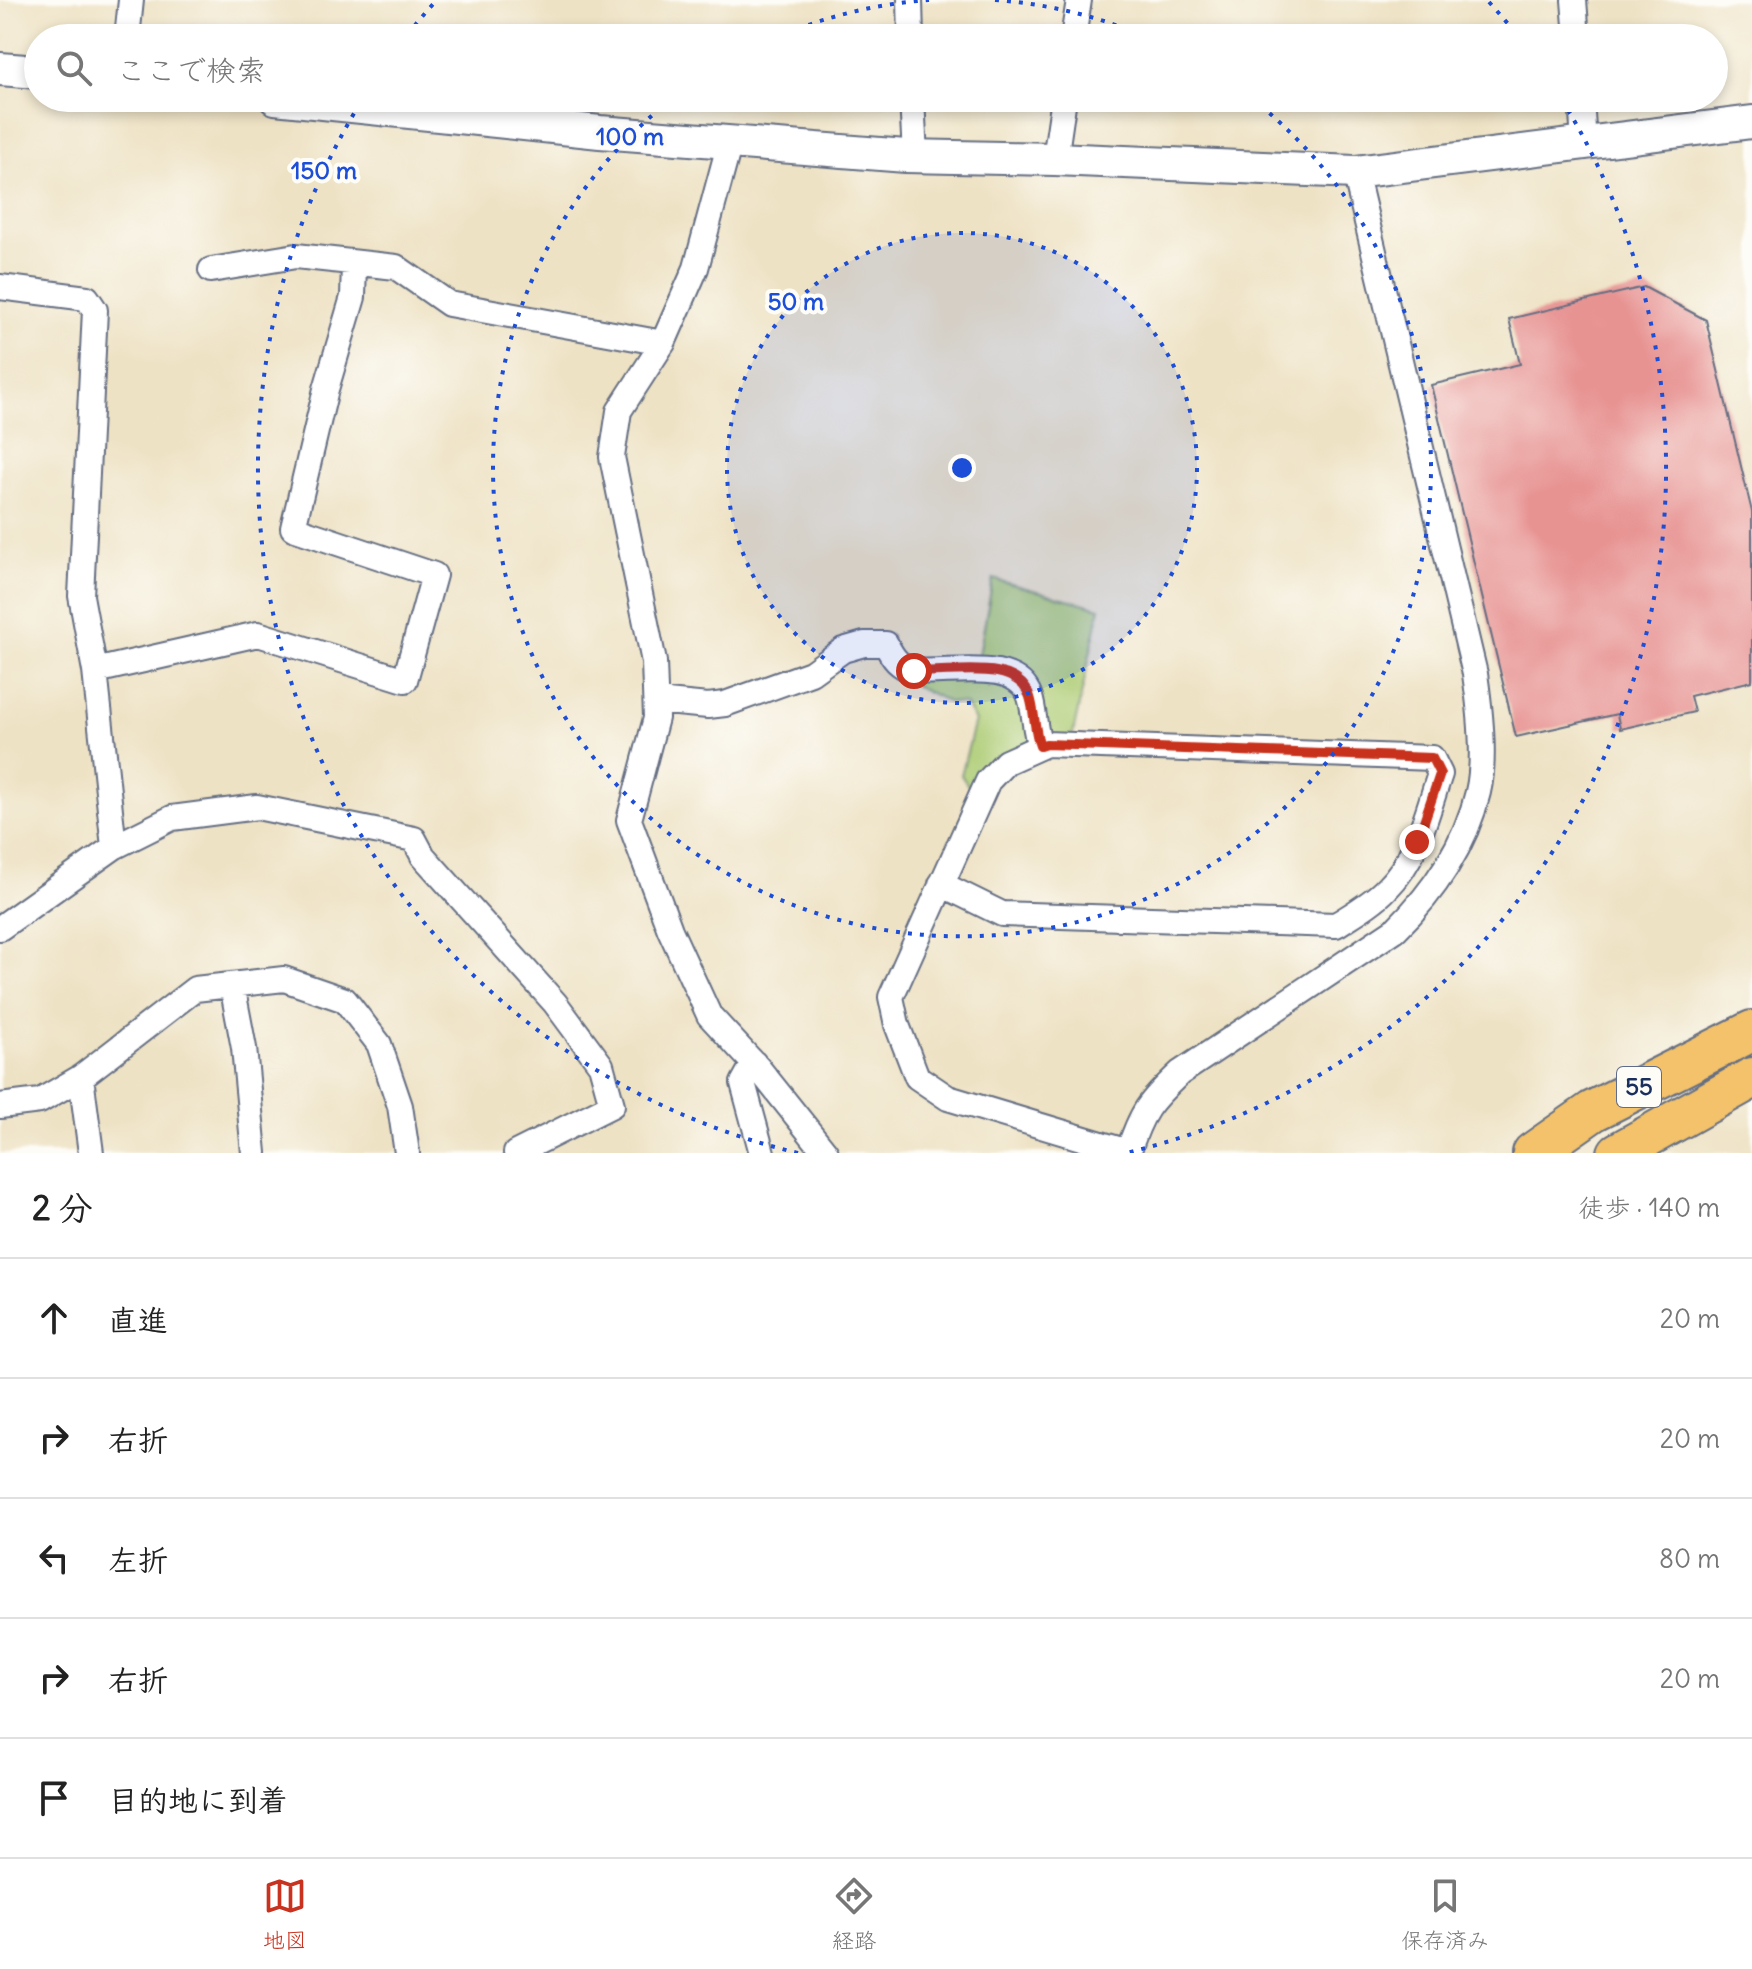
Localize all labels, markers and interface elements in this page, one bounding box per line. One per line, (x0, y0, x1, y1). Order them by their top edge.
search box (24, 24, 1728, 112)
icon: search (52, 46, 96, 90)
text: ここで検索 (116, 51, 266, 89)
text: 100 m (596, 121, 664, 151)
text: 150 m (291, 155, 357, 185)
text: 50 m (768, 286, 824, 316)
centre of rings (948, 454, 976, 482)
route start (896, 653, 932, 689)
route end (1399, 824, 1435, 860)
road number: 55 (1617, 1067, 1661, 1107)
text: 2 分 (32, 1186, 93, 1229)
text: 徒歩 · 140 m (1578, 1191, 1720, 1224)
icon: ahead (32, 1296, 76, 1340)
text: 直進 (108, 1301, 168, 1339)
text: 20 m (1660, 1302, 1720, 1335)
icon: right (32, 1416, 76, 1460)
text: 右折 (108, 1421, 168, 1459)
text: 20 m (1660, 1422, 1720, 1455)
icon: left (32, 1536, 76, 1580)
text: 左折 (108, 1541, 168, 1579)
text: 80 m (1659, 1542, 1720, 1575)
icon: right (32, 1656, 76, 1700)
text: 右折 (108, 1661, 168, 1699)
text: 20 m (1660, 1662, 1720, 1695)
icon: arrive (32, 1776, 76, 1820)
text: 目的地に到着 (108, 1781, 288, 1819)
tab: 地図 (263, 1874, 307, 1954)
tab: 経路 (832, 1874, 876, 1954)
tab: 保存済み (1401, 1874, 1489, 1954)

